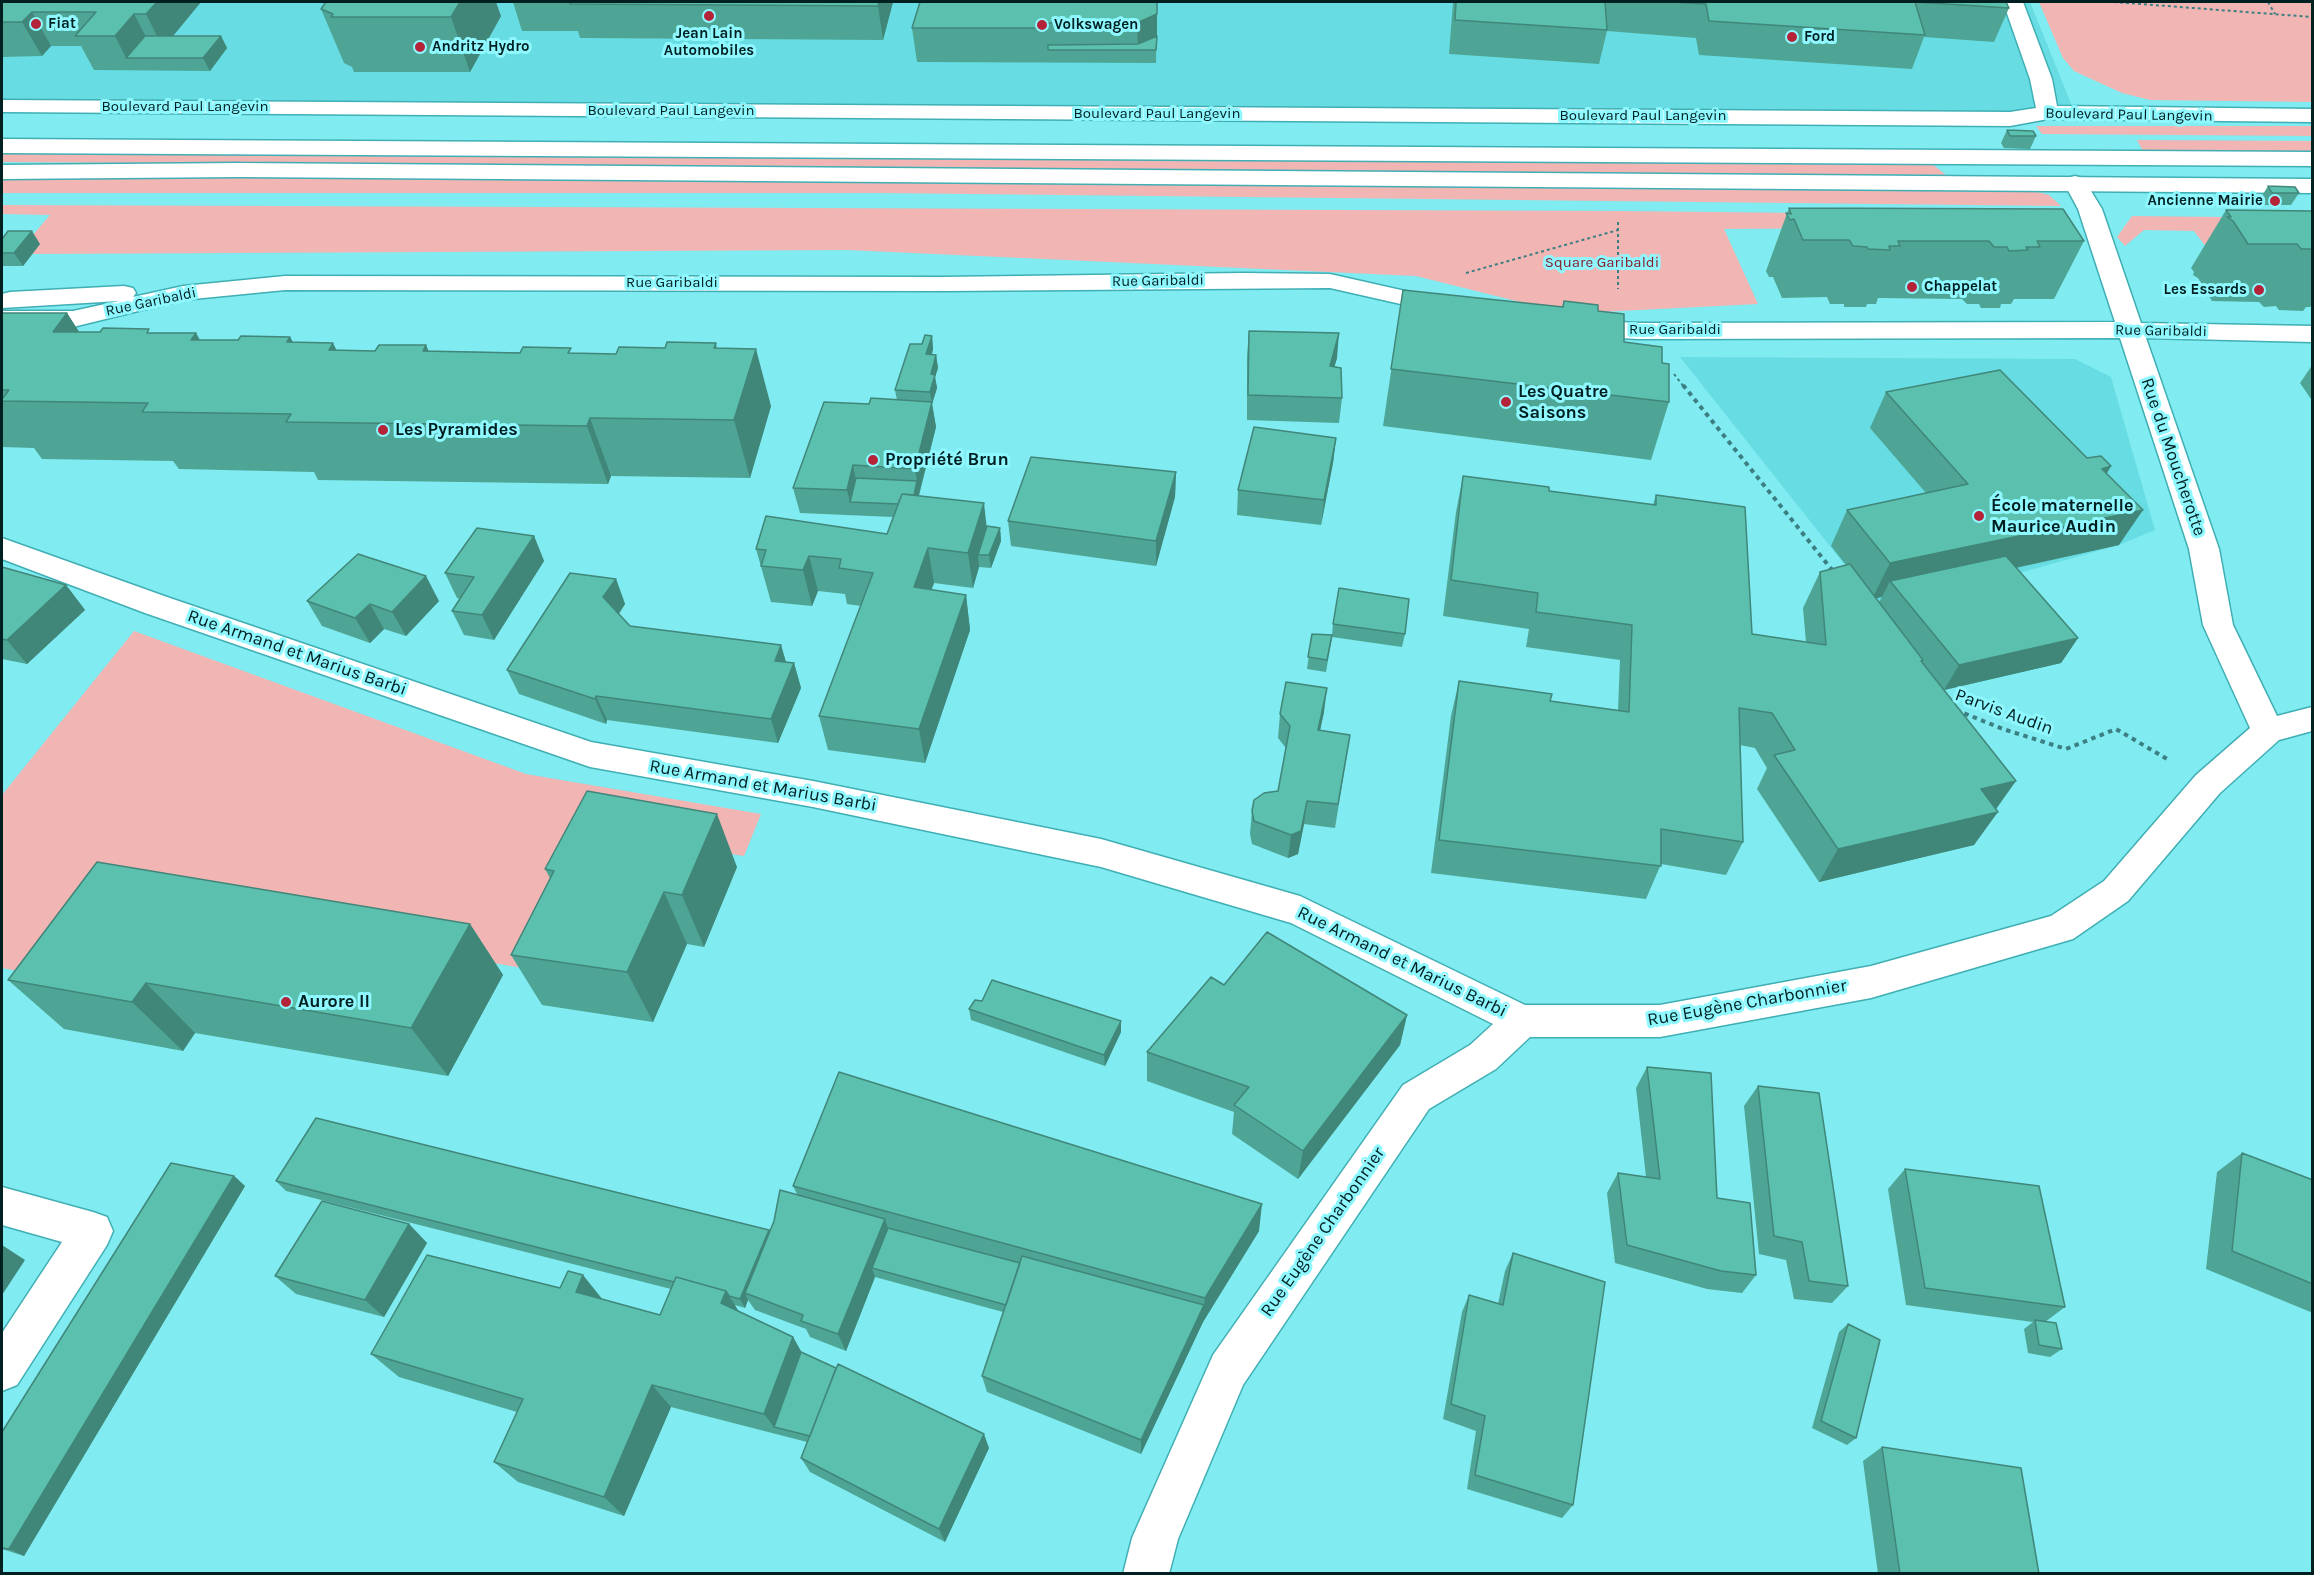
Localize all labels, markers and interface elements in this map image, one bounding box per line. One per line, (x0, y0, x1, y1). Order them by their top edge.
marker: Jean Lain Automobiles (702, 9, 716, 23)
place label: Fiat (48, 15, 76, 33)
place label: Volkswagen (1054, 16, 1138, 34)
marker: Fiat (29, 17, 43, 31)
marker: Volkswagen (1035, 18, 1049, 32)
place label: Jean Lain Automobiles (664, 25, 754, 60)
place label: Ford (1804, 28, 1835, 46)
marker: Ford (1785, 30, 1799, 44)
place label: Andritz Hydro (432, 38, 530, 56)
marker: Andritz Hydro (413, 40, 427, 54)
street label: Boulevard Paul Langevin (101, 98, 269, 116)
street label: Boulevard Paul Langevin (587, 102, 755, 120)
street label: Boulevard Paul Langevin (1073, 105, 1241, 123)
street label: Boulevard Paul Langevin (2045, 105, 2213, 125)
street label: Boulevard Paul Langevin (1559, 107, 1727, 125)
place label: Ancienne Mairie (2147, 192, 2263, 210)
marker: Ancienne Mairie (2268, 194, 2282, 208)
park label: Square Garibaldi (1545, 254, 1659, 272)
street label: Rue Garibaldi (1112, 271, 1204, 291)
street label: Rue Garibaldi (626, 274, 718, 292)
place label: Chappelat (1924, 278, 1997, 296)
marker: Chappelat (1905, 280, 1919, 294)
place label: Les Essards (2164, 281, 2247, 299)
marker: Les Essards (2252, 283, 2266, 297)
street label: Rue Garibaldi (104, 284, 198, 320)
street label: Rue Garibaldi (1629, 321, 1721, 339)
street label: Rue Garibaldi (2115, 321, 2207, 341)
street label: Rue du Moucherotte (2136, 375, 2210, 539)
place label: Les Quatre Saisons (1518, 381, 1608, 424)
marker: Les Quatre Saisons (1499, 395, 1513, 409)
place label: Les Pyramides (395, 419, 518, 441)
marker: Les Pyramides (376, 423, 390, 437)
place label: Propriété Brun (885, 449, 1009, 471)
marker: Propriété Brun (866, 453, 880, 467)
place label: École maternelle Maurice Audin (1991, 495, 2133, 538)
marker: École maternelle Maurice Audin (1972, 509, 1986, 523)
street label: Rue Armand et Marius Barbi (185, 605, 409, 701)
street label: Parvis Audin (1952, 684, 2056, 740)
street label: Rue Armand et Marius Barbi (648, 755, 878, 817)
street label: Rue Armand et Marius Barbi (1294, 902, 1510, 1022)
street label: Rue Eugène Charbonnier (1646, 975, 1848, 1031)
place label: Aurore II (298, 991, 370, 1013)
marker: Aurore II (279, 995, 293, 1009)
street label: Rue Eugène Charbonnier (1256, 1143, 1390, 1321)

